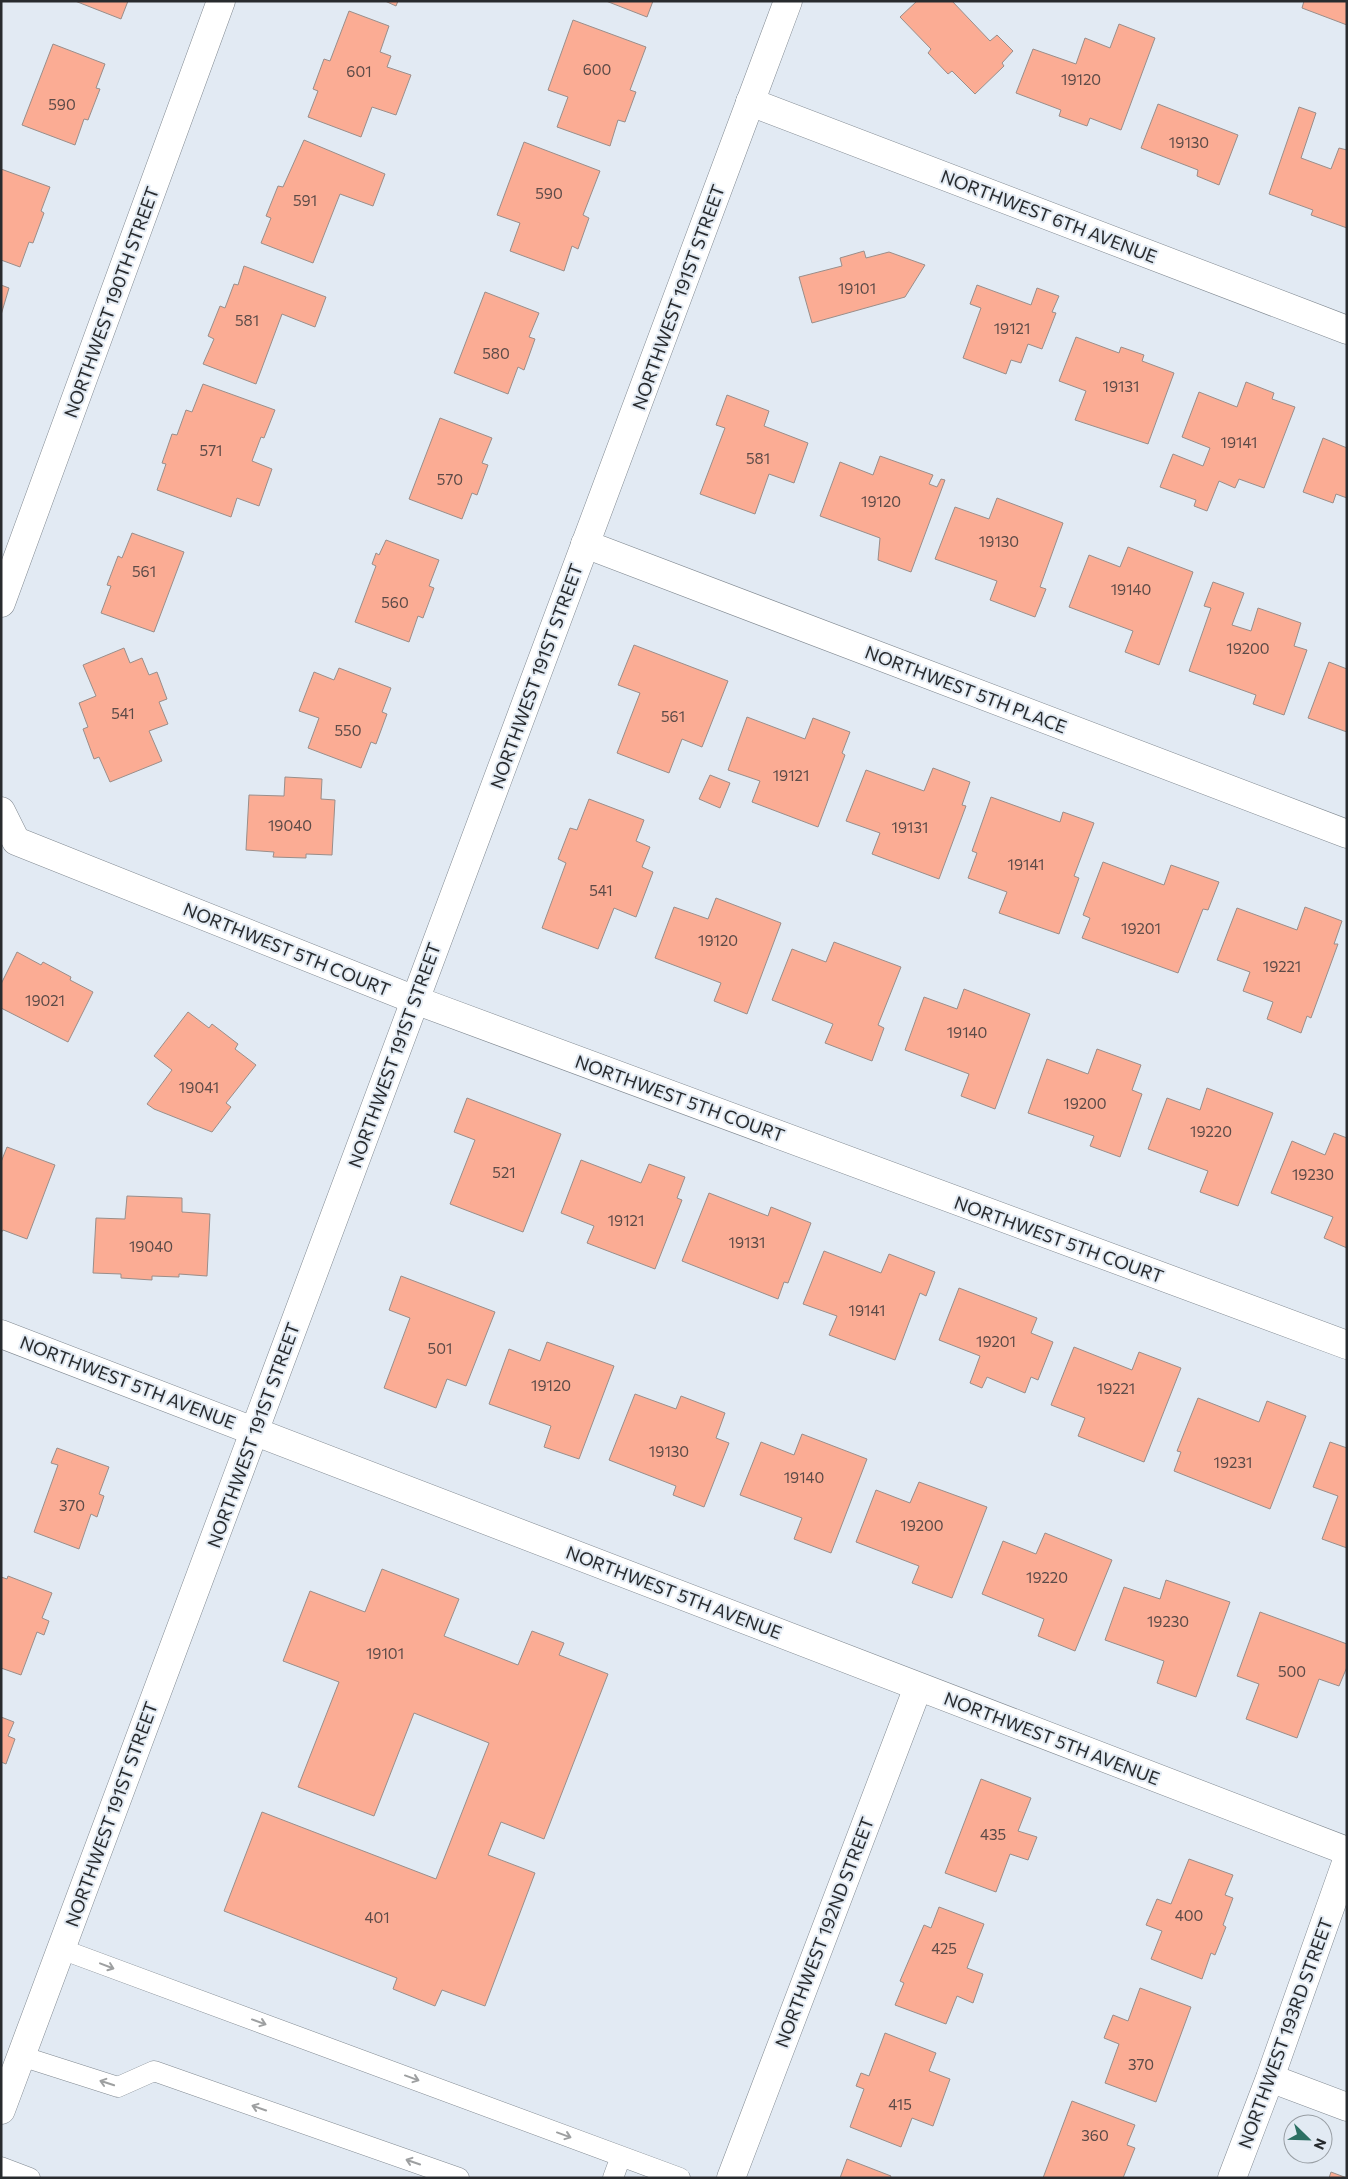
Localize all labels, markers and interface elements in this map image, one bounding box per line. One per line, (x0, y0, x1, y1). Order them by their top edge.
house number: 600 (583, 60, 611, 78)
house number: 601 (346, 62, 372, 80)
house number: 19120 (1061, 70, 1101, 88)
house number: 590 (48, 95, 76, 113)
house number: 19130 (1169, 133, 1209, 151)
street label: NORTHWEST 6TH AVENUE (938, 165, 1160, 267)
street label: NORTHWEST 191ST STREET (627, 181, 729, 413)
street label: NORTHWEST 190TH STREET (59, 183, 163, 421)
house number: 590 (535, 184, 563, 202)
house number: 591 (293, 191, 317, 209)
house number: 19101 (838, 279, 876, 297)
house number: 581 (235, 311, 259, 329)
house number: 19121 (994, 319, 1030, 337)
house number: 580 (482, 344, 510, 362)
house number: 19131 (1103, 377, 1139, 395)
house number: 19141 (1221, 433, 1257, 451)
house number: 571 (200, 441, 222, 459)
house number: 581 (746, 449, 770, 467)
house number: 570 (437, 470, 463, 488)
house number: 19120 (861, 492, 901, 510)
house number: 19130 (979, 532, 1019, 550)
street label: NORTHWEST 191ST STREET (485, 560, 587, 792)
house number: 561 (132, 562, 156, 580)
house number: 19140 (1111, 580, 1151, 598)
house number: 560 (381, 593, 409, 611)
house number: 19200 (1226, 639, 1270, 657)
street label: NORTHWEST 5TH PLACE (862, 640, 1070, 738)
house number: 541 (111, 704, 135, 722)
house number: 561 (661, 707, 685, 725)
house number: 550 (334, 721, 362, 739)
house number: 19121 (773, 766, 809, 784)
house number: 19040 (268, 816, 312, 834)
house number: 19131 (892, 818, 928, 836)
house number: 19141 (1008, 855, 1044, 873)
house number: 541 (589, 881, 613, 899)
street label: NORTHWEST 5TH COURT (180, 897, 394, 1001)
house number: 19201 (1121, 919, 1161, 937)
house number: 19120 (698, 931, 738, 949)
street label: NORTHWEST 191ST STREET (343, 939, 445, 1171)
house number: 19221 (1263, 957, 1301, 975)
house number: 19021 (25, 991, 65, 1009)
house number: 19140 (947, 1023, 987, 1041)
street label: NORTHWEST 5TH COURT (572, 1050, 788, 1146)
house number: 19041 (179, 1078, 219, 1096)
house number: 19200 (1063, 1094, 1107, 1112)
house number: 19220 (1190, 1122, 1232, 1140)
house number: 521 (492, 1163, 516, 1181)
house number: 19230 (1292, 1165, 1334, 1183)
street label: NORTHWEST 5TH COURT (951, 1191, 1167, 1287)
house number: 19121 (608, 1211, 644, 1229)
house number: 19131 (729, 1233, 765, 1251)
house number: 19040 (129, 1237, 173, 1255)
house number: 19141 (849, 1301, 885, 1319)
street label: NORTHWEST 191ST STREET (202, 1319, 304, 1551)
street label: NORTHWEST 5TH AVENUE (17, 1331, 239, 1433)
house number: 19201 (976, 1332, 1016, 1350)
house number: 501 (428, 1339, 452, 1357)
house number: 19120 (531, 1376, 571, 1394)
house number: 19221 (1097, 1379, 1135, 1397)
house number: 19130 (649, 1442, 689, 1460)
house number: 19231 (1214, 1453, 1252, 1471)
house number: 19140 (784, 1468, 824, 1486)
house number: 370 (59, 1496, 85, 1514)
house number: 19200 (900, 1516, 944, 1534)
street label: NORTHWEST 5TH AVENUE (563, 1541, 785, 1643)
house number: 19220 (1026, 1568, 1068, 1586)
house number: 19230 (1147, 1612, 1189, 1630)
house number: 19101 (366, 1644, 404, 1662)
house number: 500 (1278, 1662, 1306, 1680)
street label: NORTHWEST 5TH AVENUE (941, 1687, 1163, 1789)
street label: NORTHWEST 191ST STREET (60, 1698, 162, 1930)
street label: NORTHWEST 192ND STREET (770, 1814, 878, 2050)
house number: 435 (980, 1825, 1006, 1843)
house number: 400 (1175, 1906, 1203, 1924)
house number: 401 (364, 1908, 390, 1926)
street label: NORTHWEST 193RD STREET (1233, 1915, 1337, 2151)
house number: 425 (931, 1939, 957, 1957)
one-way arrow (98, 1962, 114, 1971)
one-way arrow (251, 2018, 266, 2027)
house number: 370 (1128, 2055, 1154, 2073)
one-way arrow (403, 2074, 419, 2083)
one-way arrow (100, 2078, 115, 2087)
house number: 415 (888, 2095, 912, 2113)
one-way arrow (252, 2103, 268, 2112)
north arrow (1283, 2114, 1333, 2164)
house number: 360 (1081, 2126, 1109, 2144)
one-way arrow (556, 2131, 571, 2140)
one-way arrow (405, 2157, 421, 2166)

